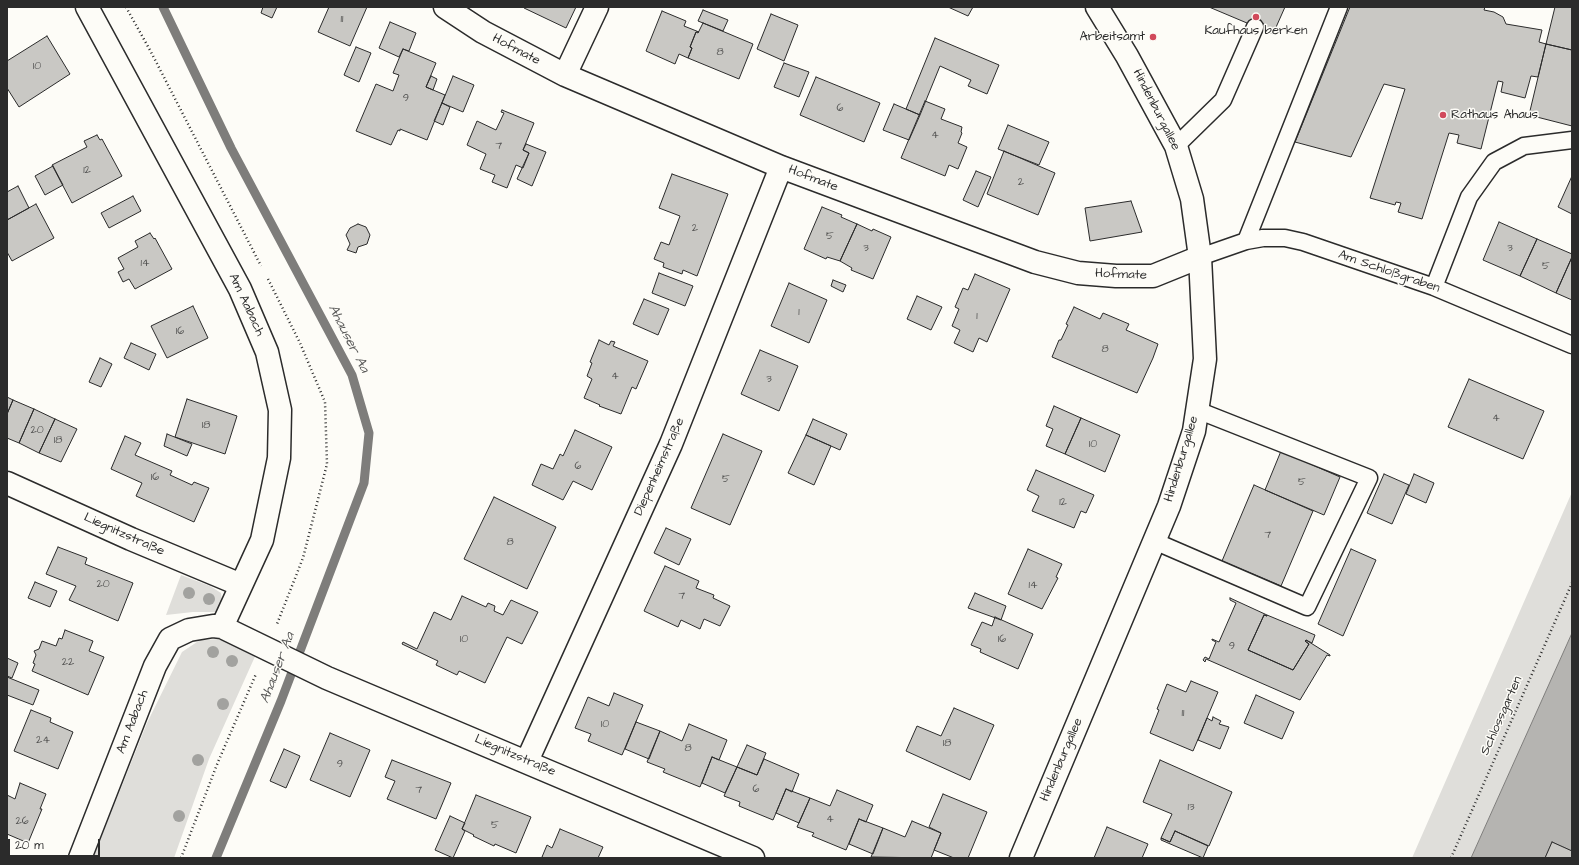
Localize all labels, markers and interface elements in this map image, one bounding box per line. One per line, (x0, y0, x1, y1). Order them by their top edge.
marker: Kaufhaus berken (1251, 12, 1261, 22)
house number: 11 (341, 13, 343, 27)
place label: Kaufhaus berken (1204, 23, 1308, 39)
place label: Arbeitsamt (1079, 29, 1145, 45)
street label: Hofmate (489, 31, 543, 69)
marker: Arbeitsamt (1148, 32, 1158, 42)
house number: 8 (716, 46, 724, 60)
house number: 10 (33, 60, 41, 74)
street label: Hindenburgallee (1129, 67, 1183, 153)
house number: 9 (403, 92, 409, 106)
house number: 6 (837, 102, 843, 116)
place label: Rathaus Ahaus (1451, 107, 1538, 123)
marker: Rathaus Ahaus (1438, 110, 1448, 120)
house number: 4 (931, 129, 939, 143)
house number: 7 (496, 140, 502, 154)
street label: Hofmate (786, 162, 840, 196)
house number: 12 (83, 164, 91, 178)
house number: 2 (1018, 176, 1024, 190)
house number: 2 (692, 222, 698, 236)
house number: 5 (826, 230, 834, 244)
house number: 3 (863, 242, 869, 256)
house number: 3 (1507, 242, 1513, 256)
street label: Am Schloßgraben (1336, 247, 1442, 297)
house number: 14 (141, 257, 149, 271)
house number: 5 (1542, 260, 1550, 274)
street label: Hofmate (1095, 266, 1147, 284)
street label: Am Aabach (225, 271, 267, 339)
water label: Ahauser Aa (324, 302, 372, 376)
house number: 1 (798, 306, 800, 320)
house number: 1 (976, 310, 978, 324)
house number: 16 (176, 325, 184, 339)
house number: 8 (1101, 343, 1109, 357)
house number: 4 (611, 370, 619, 384)
house number: 3 (766, 373, 772, 387)
house number: 4 (1492, 412, 1500, 426)
street label: Hindenburgallee (1162, 414, 1202, 504)
street label: Diepenheimstraße (631, 416, 689, 518)
house number: 18 (202, 419, 210, 433)
house number: 20 (30, 424, 44, 438)
house number: 18 (54, 434, 62, 448)
house number: 10 (1089, 438, 1097, 452)
house number: 6 (575, 460, 581, 474)
house number: 16 (151, 471, 159, 485)
house number: 5 (722, 473, 730, 487)
house number: 5 (1298, 476, 1306, 490)
house number: 12 (1059, 496, 1067, 510)
street label: Liegnitzstraße (81, 510, 167, 560)
house number: 7 (1265, 529, 1271, 543)
house number: 8 (506, 536, 514, 550)
house number: 20 (96, 578, 110, 592)
house number: 14 (1029, 579, 1037, 593)
house number: 7 (679, 590, 685, 604)
water label: Ahauser Aa (257, 630, 299, 706)
house number: 10 (460, 633, 468, 647)
house number: 16 (998, 633, 1006, 647)
house number: 9 (1229, 640, 1235, 654)
house number: 22 (62, 656, 74, 670)
street label: Schlossgarten (1478, 674, 1526, 758)
street label: Am Aabach (114, 688, 152, 756)
house number: 11 (1182, 707, 1184, 721)
street label: Hindenburgallee (1037, 716, 1087, 804)
house number: 10 (601, 718, 609, 732)
street label: Liegnitzstraße (472, 732, 558, 780)
house number: 24 (36, 734, 50, 748)
house number: 18 (943, 737, 951, 751)
house number: 8 (684, 742, 692, 756)
house number: 9 (337, 758, 343, 772)
house number: 6 (753, 783, 759, 797)
house number: 7 (416, 784, 422, 798)
house number: 13 (1187, 801, 1195, 815)
house number: 4 (826, 813, 834, 827)
house number: 26 (15, 815, 29, 829)
house number: 5 (491, 819, 499, 833)
scale bar (10, 831, 102, 857)
text: 20 m (15, 837, 44, 854)

